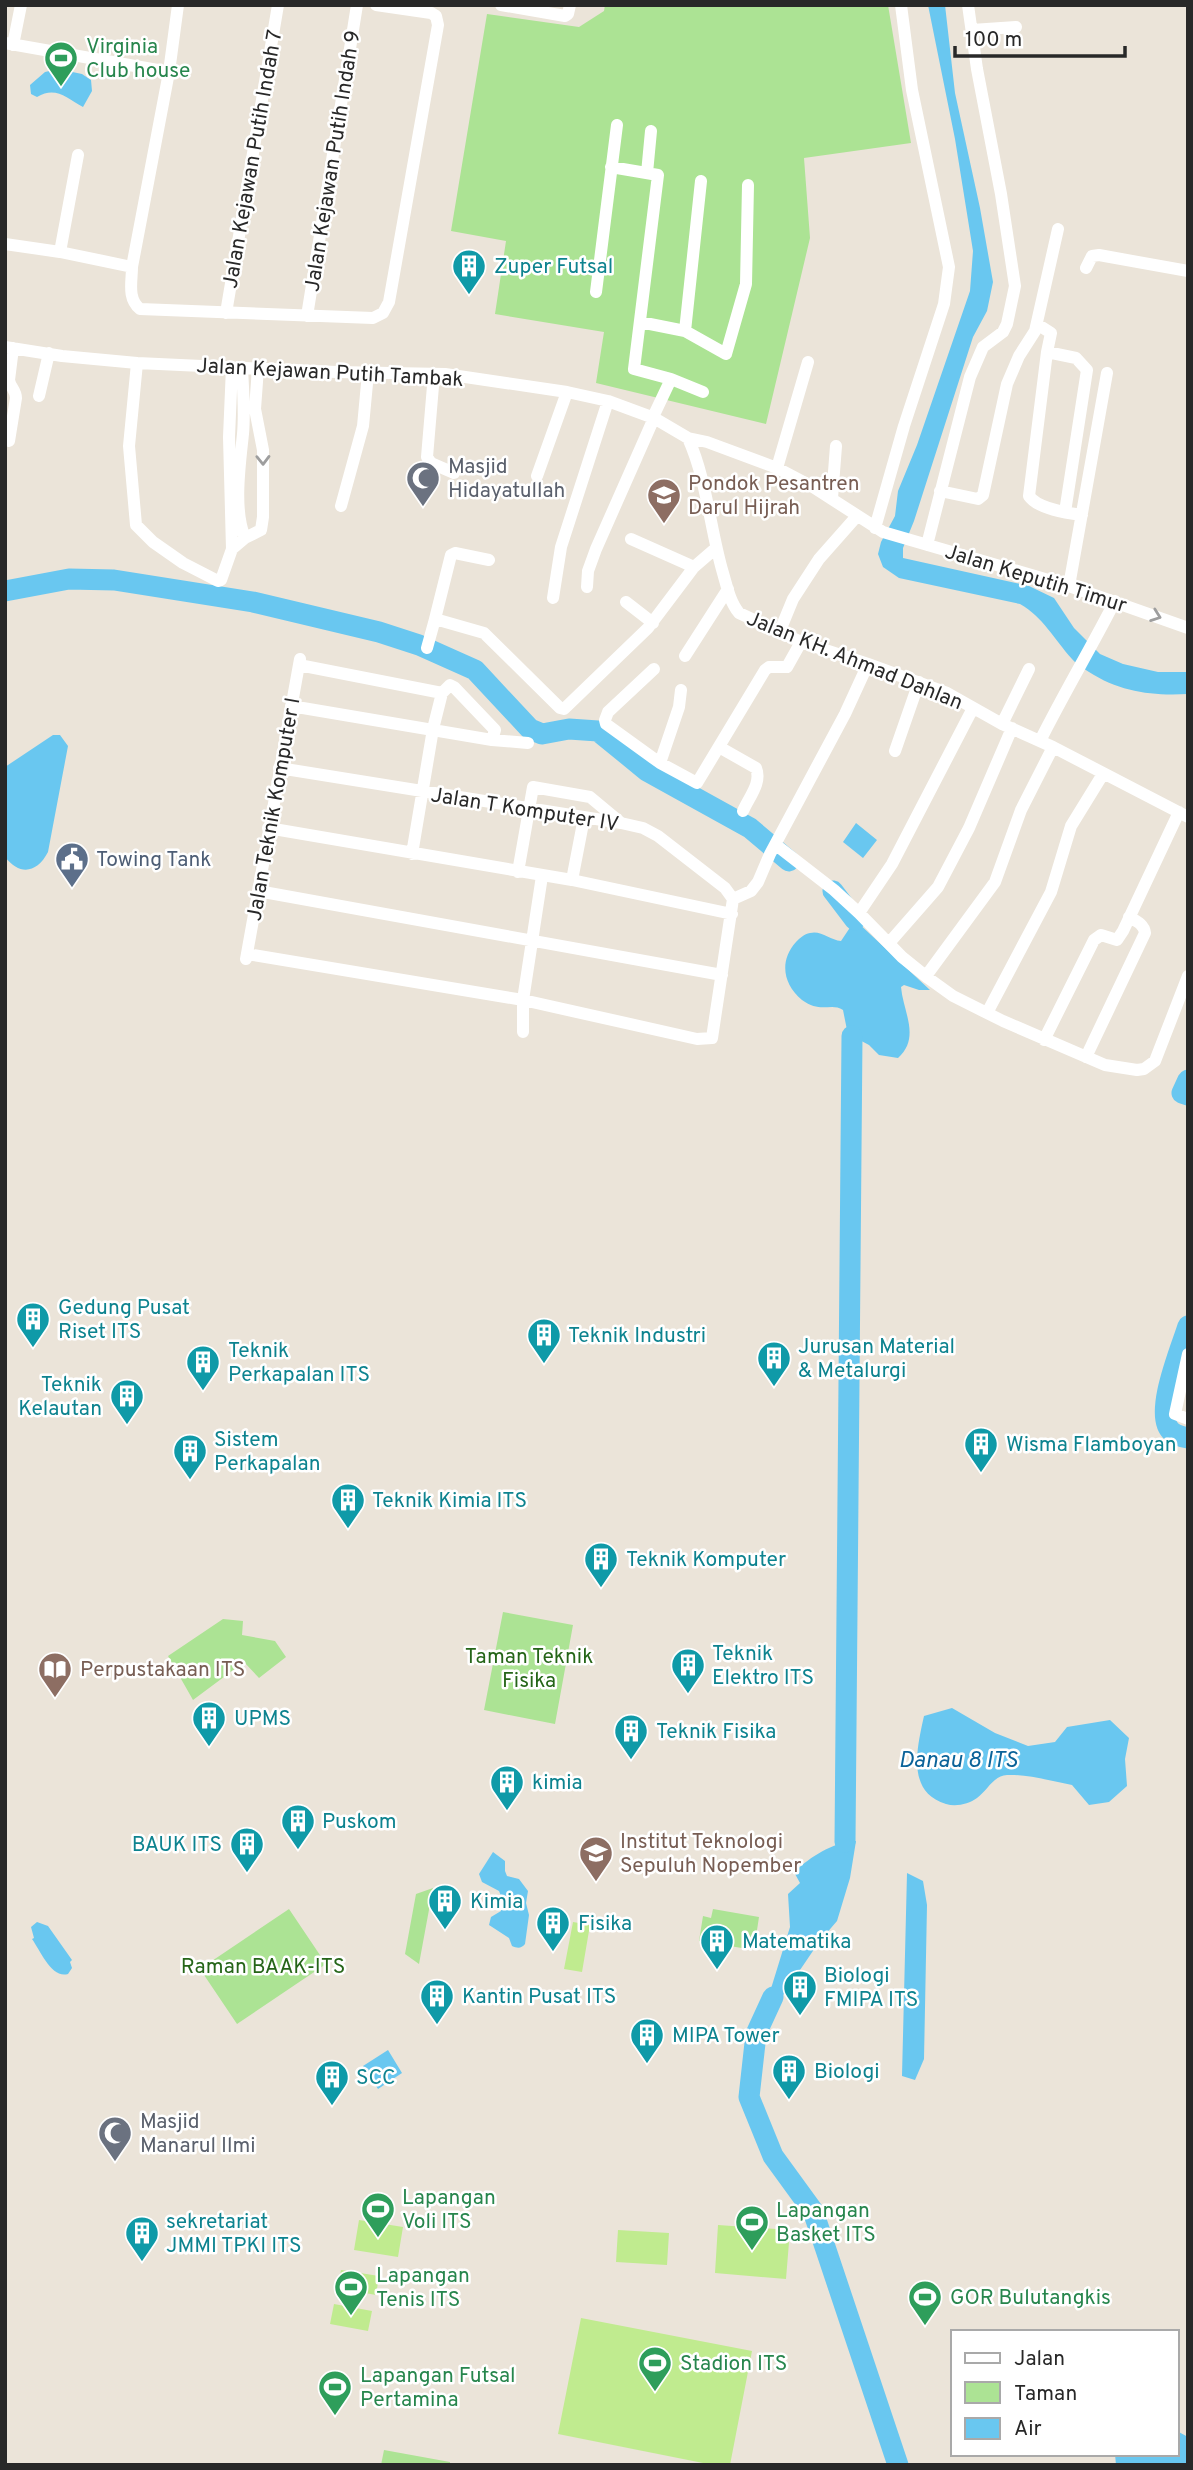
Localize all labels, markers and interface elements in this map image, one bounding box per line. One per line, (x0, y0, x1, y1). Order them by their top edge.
scale bar (955, 14, 1125, 58)
text: 100 m (965, 27, 1022, 54)
street label: Jalan Kejawan Putih Indah 7 (217, 28, 290, 291)
street label: Jalan Kejawan Putih Indah 9 (299, 29, 367, 294)
place label: Virginia Club house (86, 34, 190, 85)
sports icon: Virginia Club house (42, 39, 80, 88)
building icon: Zuper Futsal (450, 247, 488, 296)
place label: Zuper Futsal (494, 254, 613, 281)
street label: Jalan Kejawan Putih Tambak (196, 353, 464, 394)
place label: Masjid Hidayatullah (448, 454, 565, 505)
one-way arrow (255, 455, 271, 465)
mosque icon: Masjid Hidayatullah (404, 459, 442, 508)
place label: Pondok Pesantren Darul Hijrah (688, 471, 860, 522)
school or university icon: Pondok Pesantren Darul Hijrah (645, 476, 683, 525)
street label: Jalan Keputih Timur (941, 539, 1130, 620)
street label: Jalan KH. Ahmad Dahlan (742, 606, 967, 717)
one-way arrow (1149, 608, 1161, 622)
street label: Jalan Teknik Komputer I (242, 695, 307, 923)
street label: Jalan T Komputer IV (429, 782, 621, 839)
public building icon: Towing Tank (53, 840, 91, 889)
place label: Towing Tank (96, 847, 211, 874)
place label: Gedung Pusat Riset ITS (58, 1295, 190, 1346)
building icon: Gedung Pusat Riset ITS (14, 1300, 52, 1349)
building icon: Teknik Industri (525, 1316, 563, 1365)
place label: Teknik Industri (568, 1323, 706, 1350)
place label: Jurusan Material & Metalurgi (798, 1334, 955, 1385)
place label: Teknik Perkapalan ITS (228, 1338, 370, 1389)
building icon: Jurusan Material & Metalurgi (755, 1339, 793, 1388)
building icon: Teknik Perkapalan ITS (184, 1343, 222, 1392)
place label: Teknik Kelautan (18, 1372, 102, 1423)
building icon: Teknik Kelautan (108, 1377, 146, 1426)
building icon: Wisma Flamboyan (962, 1425, 1000, 1474)
place label: Sistem Perkapalan (214, 1427, 321, 1478)
building icon: Sistem Perkapalan (171, 1432, 209, 1481)
place label: Wisma Flamboyan (1006, 1432, 1177, 1459)
building icon: Teknik Kimia ITS (329, 1481, 367, 1530)
place label: Teknik Kimia ITS (372, 1488, 527, 1515)
building icon: Teknik Komputer (582, 1540, 620, 1589)
place label: Teknik Komputer (626, 1547, 786, 1574)
place label: Teknik Elektro ITS (712, 1641, 814, 1692)
park label: Taman Teknik Fisika (465, 1644, 593, 1695)
building icon: Teknik Elektro ITS (669, 1646, 707, 1695)
library icon: Perpustakaan ITS (36, 1650, 74, 1699)
place label: Perpustakaan ITS (80, 1657, 245, 1684)
building icon: UPMS (190, 1699, 228, 1748)
place label: UPMS (234, 1706, 291, 1733)
building icon: Teknik Fisika (612, 1712, 650, 1761)
place label: Teknik Fisika (656, 1719, 776, 1746)
water label: Danau 8 ITS (898, 1747, 1018, 1776)
building icon: kimia (488, 1763, 526, 1812)
place label: kimia (532, 1770, 583, 1797)
building icon: Puskom (279, 1802, 317, 1851)
place label: Puskom (322, 1809, 397, 1836)
building icon: BAUK ITS (228, 1825, 266, 1874)
place label: Institut Teknologi Sepuluh Nopember (620, 1829, 801, 1880)
place label: BAUK ITS (132, 1832, 222, 1859)
school or university icon: Institut Teknologi Sepuluh Nopember (577, 1834, 615, 1883)
building icon: Kimia (426, 1882, 464, 1931)
place label: Kimia (470, 1889, 523, 1916)
building icon: Fisika (534, 1904, 572, 1953)
place label: Fisika (578, 1911, 632, 1938)
building icon: Matematika (698, 1922, 736, 1971)
place label: Matematika (742, 1929, 851, 1956)
park label: Raman BAAK-ITS (181, 1954, 345, 1981)
place label: Biologi FMIPA ITS (824, 1963, 918, 2014)
building icon: Biologi FMIPA ITS (781, 1968, 819, 2017)
building icon: Kantin Pusat ITS (418, 1977, 456, 2026)
place label: Kantin Pusat ITS (462, 1984, 616, 2011)
building icon: MIPA Tower (628, 2016, 666, 2065)
place label: MIPA Tower (672, 2023, 780, 2050)
building icon: Biologi (770, 2052, 808, 2101)
building icon: SCC (313, 2058, 351, 2107)
place label: Biologi (814, 2059, 880, 2086)
place label: SCC (356, 2065, 396, 2092)
place label: Masjid Manarul Ilmi (140, 2109, 256, 2160)
mosque icon: Masjid Manarul Ilmi (96, 2114, 134, 2163)
place label: Lapangan Voli ITS (402, 2185, 496, 2236)
sports icon: Lapangan Voli ITS (359, 2190, 397, 2239)
place label: Lapangan Basket ITS (776, 2198, 876, 2249)
sports icon: Lapangan Basket ITS (733, 2203, 771, 2252)
place label: sekretariat JMMI TPKI ITS (166, 2209, 302, 2260)
building icon: sekretariat JMMI TPKI ITS (123, 2214, 161, 2263)
place label: Lapangan Tenis ITS (376, 2263, 470, 2314)
sports icon: Lapangan Tenis ITS (332, 2268, 370, 2317)
sports icon: GOR Bulutangkis (906, 2278, 944, 2327)
place label: GOR Bulutangkis (950, 2285, 1111, 2312)
legend (951, 2330, 1179, 2456)
sports icon: Stadion ITS (636, 2344, 674, 2393)
text: Jalan (1014, 2346, 1065, 2373)
place label: Stadion ITS (680, 2351, 787, 2378)
place label: Lapangan Futsal Pertamina (360, 2363, 516, 2414)
sports icon: Lapangan Futsal Pertamina (316, 2368, 354, 2417)
text: Taman (1014, 2381, 1077, 2408)
text: Air (1014, 2416, 1042, 2443)

